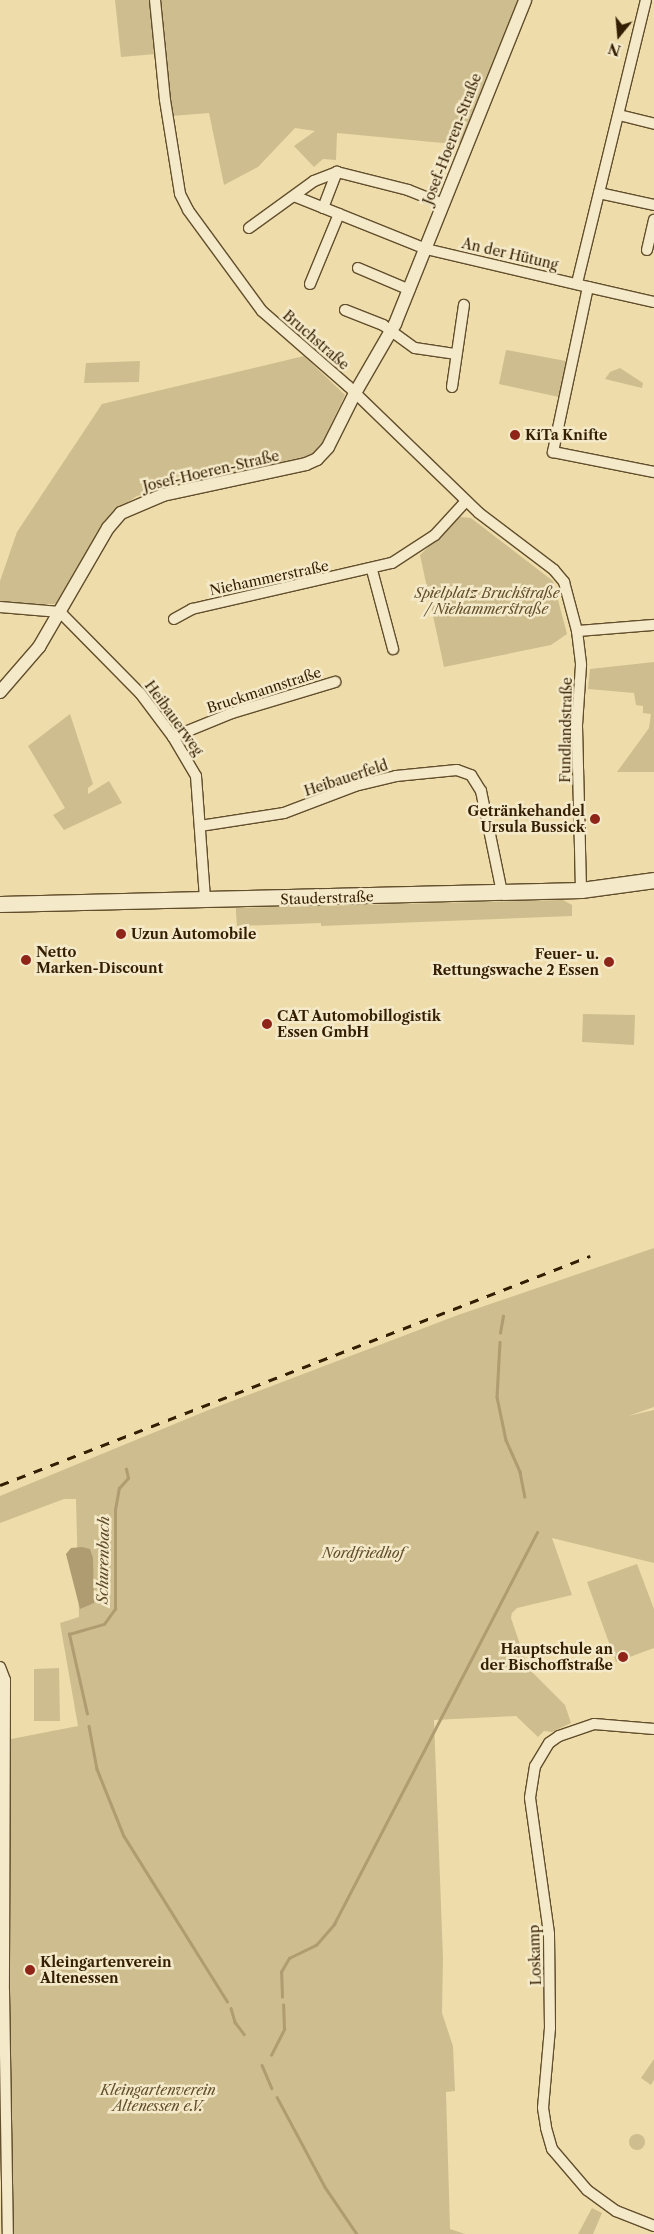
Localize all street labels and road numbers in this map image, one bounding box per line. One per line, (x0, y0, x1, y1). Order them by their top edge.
street label: Josef-Hoeren-Straße (419, 71, 485, 207)
street label: An der Hütung (460, 235, 560, 273)
street label: Bruchstraße (280, 307, 352, 373)
street label: Josef-Hoeren-Straße (141, 447, 281, 495)
street label: Niehammerstraße (208, 557, 330, 599)
street label: Bruckmannstraße (205, 664, 323, 716)
street label: Heibauerweg (141, 677, 207, 759)
street label: Fundlandstraße (557, 677, 575, 783)
street label: Heibauerfeld (302, 757, 390, 799)
street label: Stauderstraße (280, 888, 374, 908)
street label: Loskamp (526, 1924, 544, 1986)

